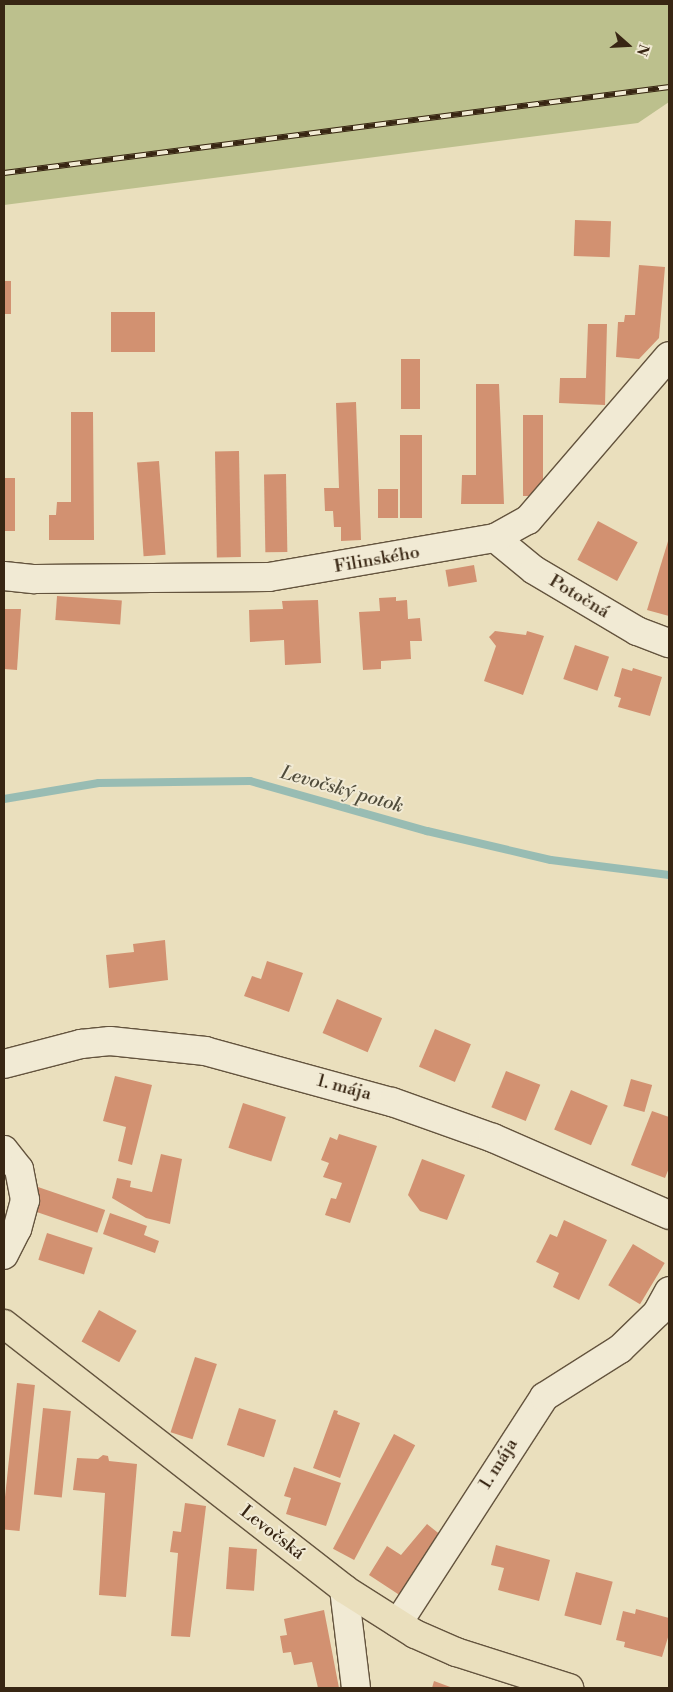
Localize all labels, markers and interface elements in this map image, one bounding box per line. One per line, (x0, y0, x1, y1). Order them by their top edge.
north arrow (603, 20, 653, 70)
text: N (632, 42, 652, 58)
street label: Filinského (332, 542, 422, 578)
street label: Potočná (545, 571, 613, 623)
water label: Levočský potok (278, 762, 406, 818)
street label: 1. mája (314, 1070, 374, 1106)
street label: 1. mája (475, 1435, 523, 1493)
street label: Levočská (236, 1501, 308, 1565)

